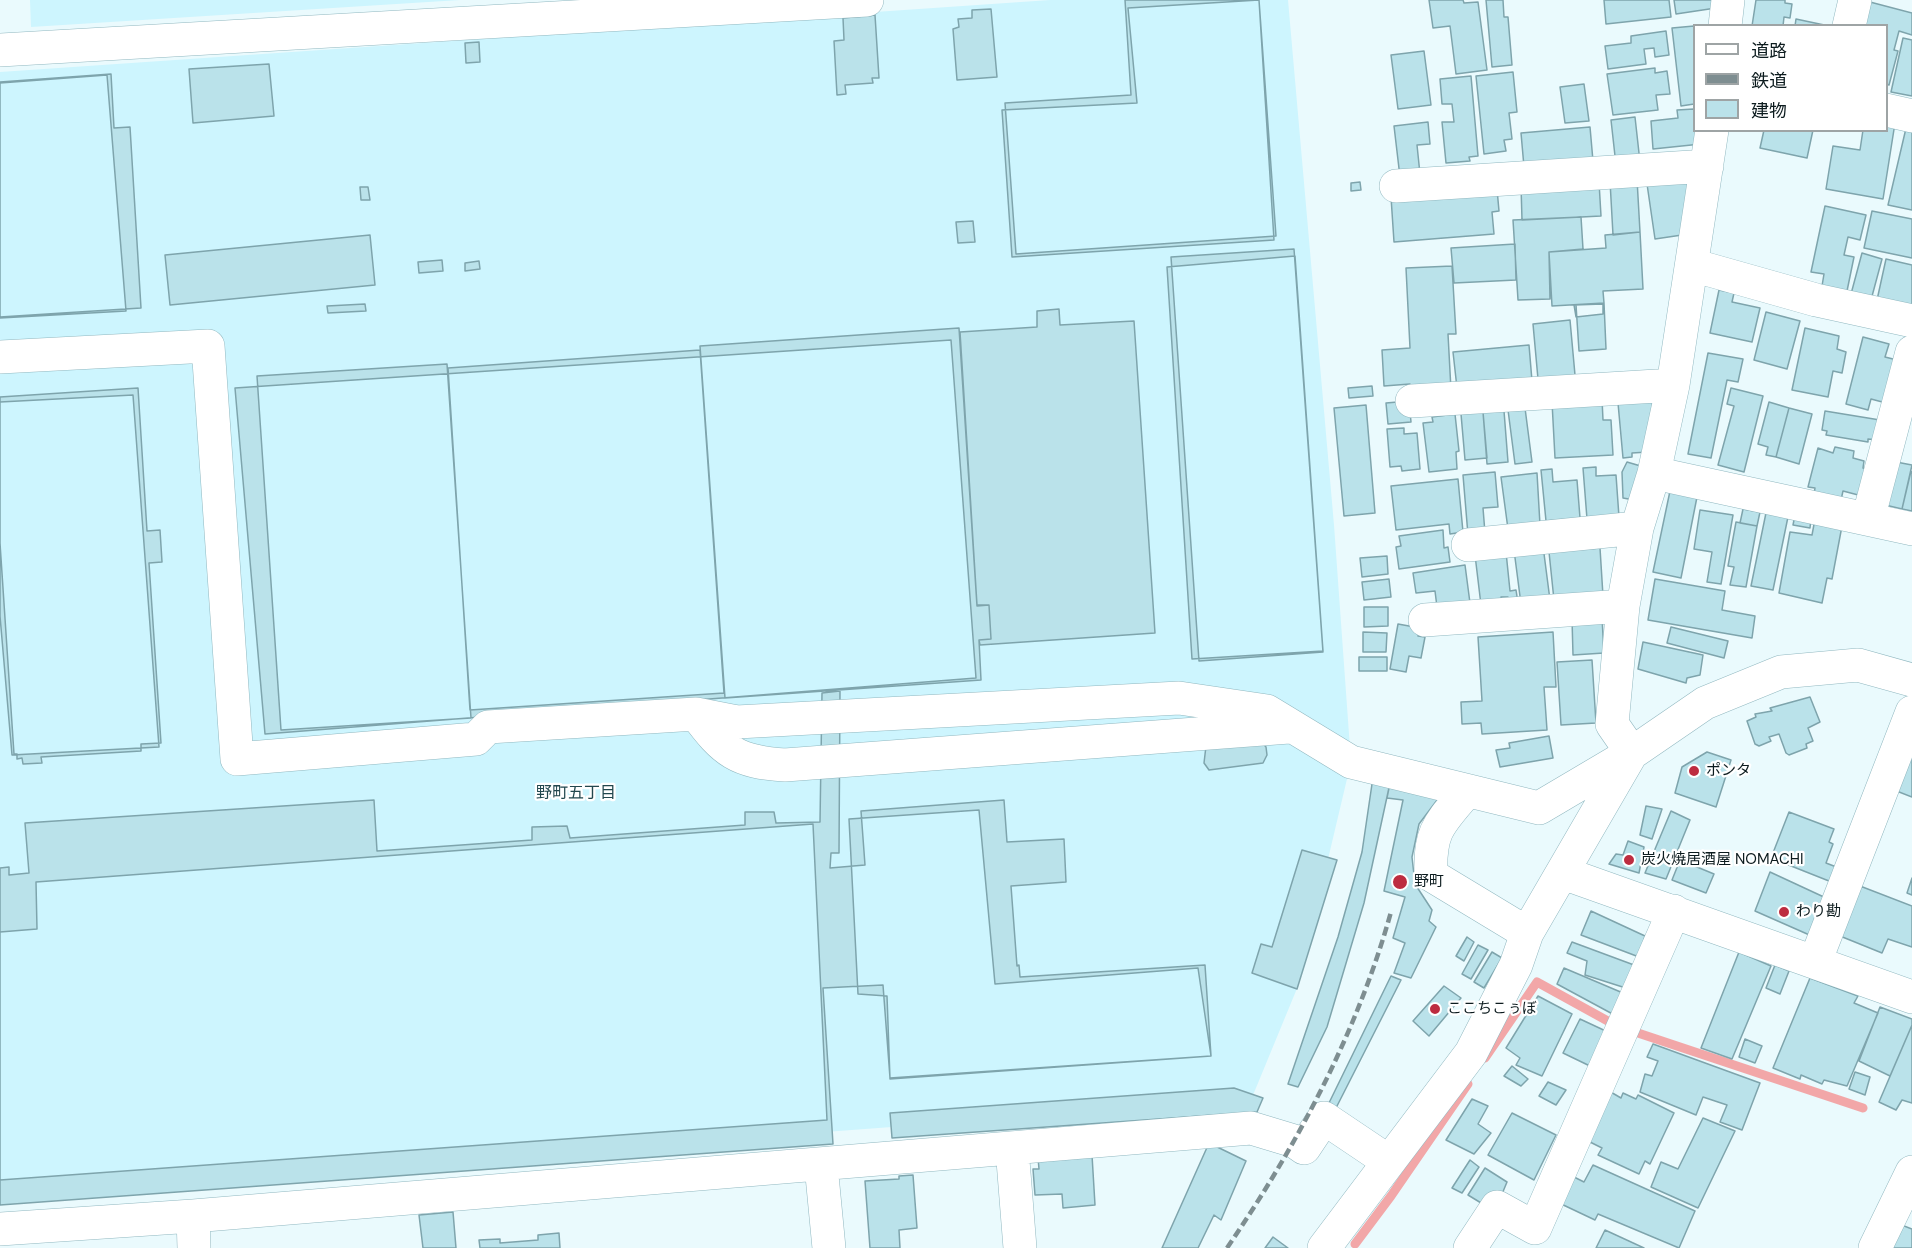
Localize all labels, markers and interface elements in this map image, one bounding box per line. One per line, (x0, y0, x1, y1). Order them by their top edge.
legend (1693, 24, 1888, 132)
text: 道路 (1751, 39, 1787, 63)
text: 鉄道 (1751, 69, 1787, 93)
text: 建物 (1751, 99, 1787, 123)
place label: ポンタ (1706, 762, 1751, 780)
marker: ポンタ (1687, 764, 1701, 778)
district label: 野町五丁目 (536, 784, 616, 804)
place label: 炭火焼居酒屋 NOMACHI (1641, 851, 1803, 869)
marker: 炭火焼居酒屋 NOMACHI (1622, 853, 1636, 867)
marker: 野町 (1391, 873, 1409, 891)
place label: 野町 (1414, 873, 1444, 891)
place label: わり勘 (1796, 903, 1841, 921)
marker: わり勘 (1777, 905, 1791, 919)
place label: ここちこぅぼ (1447, 1000, 1537, 1018)
marker: ここちこぅぼ (1428, 1002, 1442, 1016)

